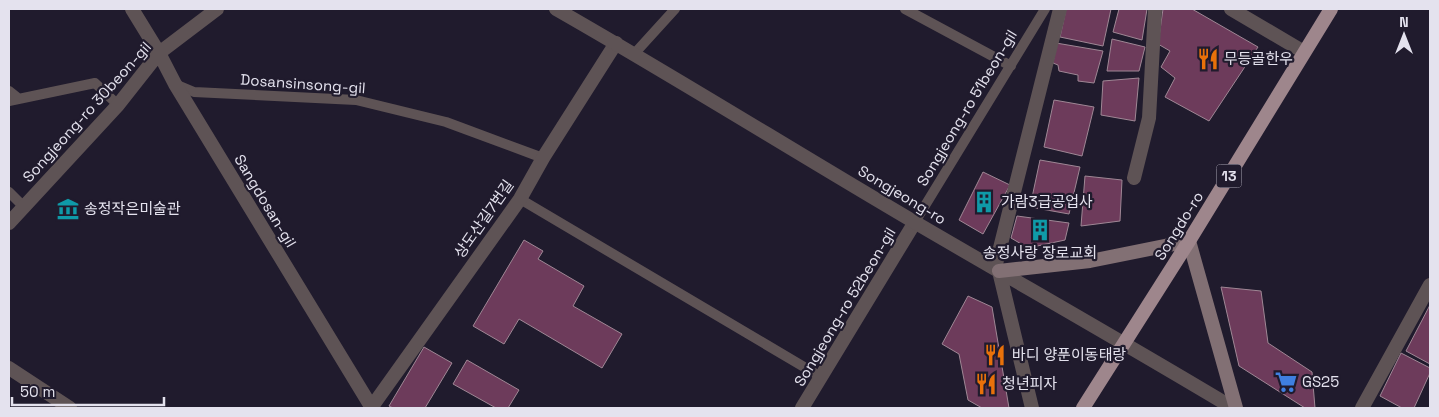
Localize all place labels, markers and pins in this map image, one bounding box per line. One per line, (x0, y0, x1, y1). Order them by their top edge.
restaurant icon: 무등골한우 (1195, 46, 1221, 72)
place label: 무등골한우 (1224, 49, 1293, 68)
building icon: 가람3급공업사 (971, 189, 997, 215)
place label: 가람3급공업사 (1001, 192, 1093, 211)
museum icon: 송정작은미술관 (55, 196, 81, 222)
place label: 송정작은미술관 (84, 199, 181, 218)
building icon: 송정사랑 장로교회 (1027, 217, 1053, 243)
place label: 송정사랑 장로교회 (983, 243, 1097, 262)
restaurant icon: 바디 양푼이동태랑 (982, 342, 1008, 368)
place label: 바디 양푼이동태랑 (1012, 345, 1126, 364)
supermarket icon: GS25 (1273, 369, 1299, 395)
restaurant icon: 청년피자 (973, 371, 999, 397)
place label: GS25 (1302, 372, 1339, 391)
place label: 청년피자 (1002, 374, 1057, 393)

